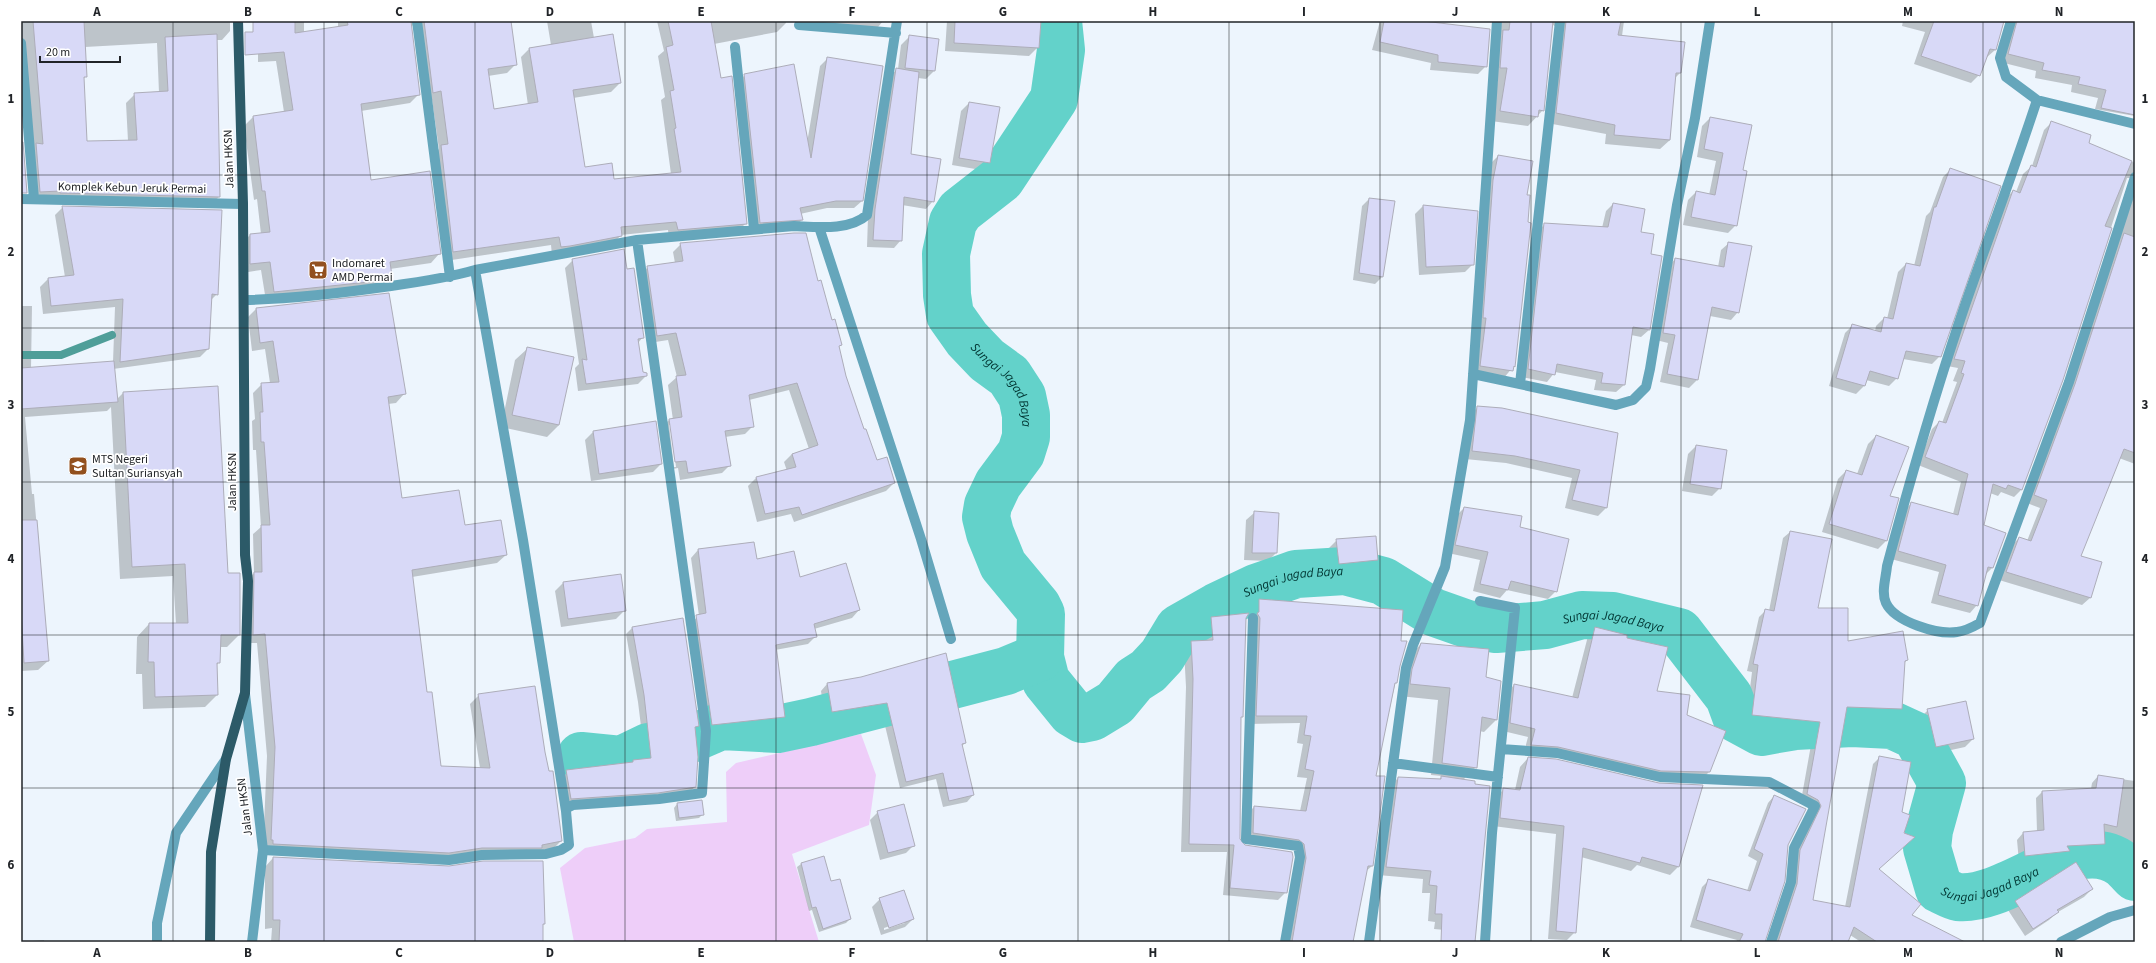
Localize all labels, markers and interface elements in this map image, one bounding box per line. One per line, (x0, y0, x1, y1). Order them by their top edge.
text: A (92, 3, 101, 21)
text: B (244, 3, 252, 21)
text: C (395, 3, 403, 21)
text: D (546, 3, 554, 21)
text: E (697, 3, 705, 21)
text: F (849, 3, 856, 21)
text: G (999, 3, 1007, 21)
text: H (1149, 3, 1157, 21)
text: I (1302, 3, 1306, 21)
text: J (1452, 3, 1458, 21)
text: K (1602, 3, 1611, 21)
text: L (1754, 3, 1761, 21)
text: M (1903, 3, 1913, 21)
text: N (2055, 3, 2063, 21)
scale bar (40, 38, 120, 64)
text: 20 m (46, 44, 70, 61)
text: 1 (8, 90, 15, 108)
text: 1 (2142, 90, 2149, 108)
street label: Jalan HKSN (219, 129, 239, 189)
street label: Komplek Kebun Jeruk Permai (58, 178, 206, 198)
text: 2 (8, 243, 15, 261)
text: 2 (2142, 243, 2149, 261)
place label: Indomaret AMD Permai (332, 255, 393, 286)
supermarket icon: Indomaret AMD Permai (307, 259, 329, 281)
water label: Sungai Jagad Baya (966, 339, 1035, 427)
text: 3 (8, 396, 15, 414)
text: 3 (2142, 396, 2149, 414)
place label: MTS Negeri Sultan Suriansyah (92, 451, 182, 482)
street label: Jalan HKSN (224, 453, 241, 511)
school or university icon: MTS Negeri Sultan Suriansyah (67, 455, 89, 477)
text: 4 (8, 550, 15, 568)
text: 4 (2142, 550, 2149, 568)
water label: Sungai Jagad Baya (1240, 562, 1344, 602)
water label: Sungai Jagad Baya (1560, 606, 1666, 637)
text: 5 (8, 703, 15, 721)
text: 5 (2142, 703, 2149, 721)
street label: Jalan HKSN (233, 777, 257, 837)
text: 6 (8, 856, 15, 874)
text: 6 (2142, 856, 2149, 874)
water label: Sungai Jagad Baya (1938, 863, 2042, 906)
text: A (92, 944, 101, 962)
text: B (244, 944, 252, 962)
text: C (395, 944, 403, 962)
text: D (546, 944, 554, 962)
text: E (697, 944, 705, 962)
text: F (849, 944, 856, 962)
text: G (999, 944, 1007, 962)
text: H (1149, 944, 1157, 962)
text: I (1302, 944, 1306, 962)
text: J (1452, 944, 1458, 962)
text: K (1602, 944, 1611, 962)
text: L (1754, 944, 1761, 962)
text: M (1903, 944, 1913, 962)
text: N (2055, 944, 2063, 962)

